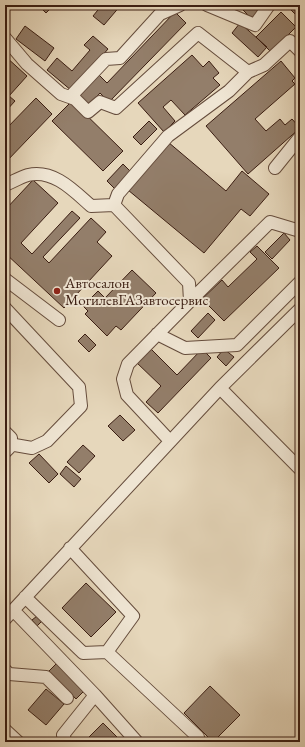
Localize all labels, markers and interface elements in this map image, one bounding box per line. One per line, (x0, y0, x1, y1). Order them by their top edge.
place label: Автосалон МогилевГАЗавтосервис (64, 273, 209, 309)
marker: Автосалон МогилевГАЗавтосервис (52, 286, 62, 296)

